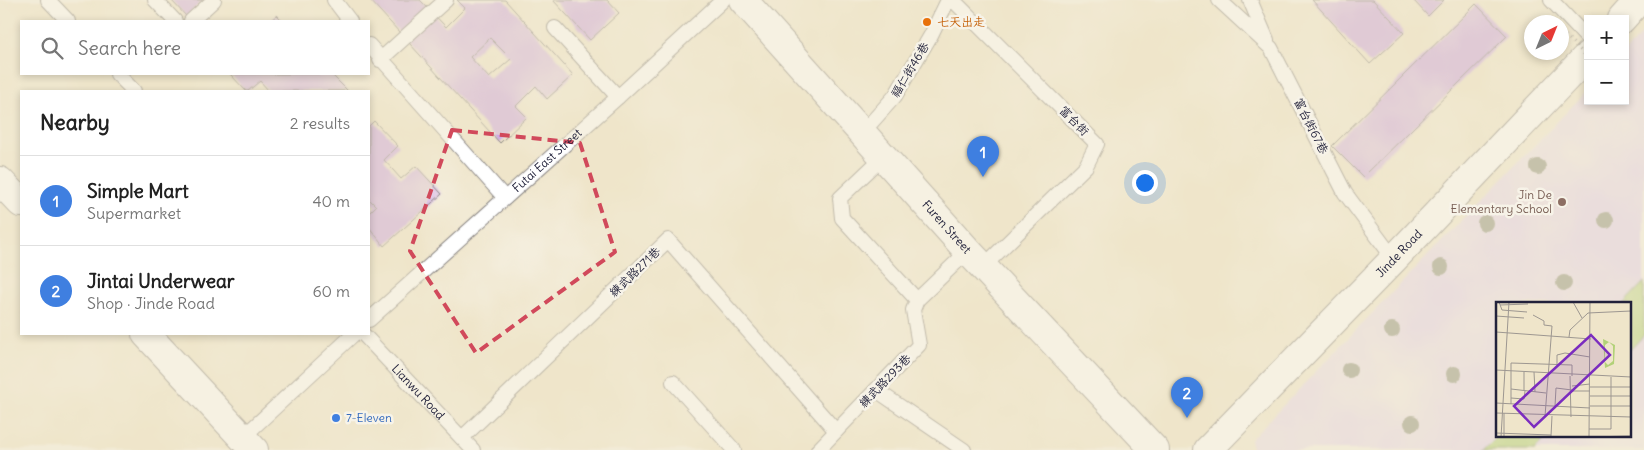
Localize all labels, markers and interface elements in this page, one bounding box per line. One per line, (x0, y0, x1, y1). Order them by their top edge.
place label: 七天出走 (937, 14, 985, 29)
north arrow (1524, 15, 1569, 60)
map controls (1584, 15, 1629, 105)
button: + (1584, 15, 1629, 60)
marker: 七天出走 (921, 16, 933, 28)
search box (20, 20, 370, 75)
icon: search (38, 34, 66, 62)
text: Search here (78, 36, 181, 60)
street label: 福仁街46巷 (887, 39, 932, 100)
button: − (1584, 60, 1629, 105)
street label: 富台街67巷 (1291, 95, 1332, 156)
street label: 富台街 (1056, 103, 1092, 139)
text: Nearby (40, 109, 110, 136)
text: 2 results (290, 113, 350, 133)
street label: Futai East Street (509, 125, 584, 195)
pin: 1 (967, 136, 999, 177)
your location (1132, 170, 1158, 196)
text: Simple Mart (87, 179, 189, 203)
place label: Jin De Elementary School (1451, 187, 1552, 216)
text: 1 (53, 191, 59, 211)
text: 40 m (312, 191, 350, 211)
marker: Jin De Elementary School (1556, 196, 1568, 208)
street label: Furen Street (919, 197, 975, 256)
text: Supermarket (87, 203, 181, 223)
street label: Jinde Road (1372, 226, 1425, 280)
street label: 練武路271巷 (606, 244, 663, 300)
text: Jintai Underwear (87, 269, 235, 293)
text: 2 (52, 281, 60, 301)
text: 60 m (312, 281, 350, 301)
text: Shop · Jinde Road (87, 293, 215, 313)
inset map (1496, 302, 1632, 438)
street label: 練武路293巷 (856, 351, 914, 410)
street label: Lianwu Road (389, 361, 448, 422)
pin: 2 (1171, 377, 1203, 418)
place label: 7-Eleven (346, 410, 392, 425)
marker: 7-Eleven (330, 412, 342, 424)

